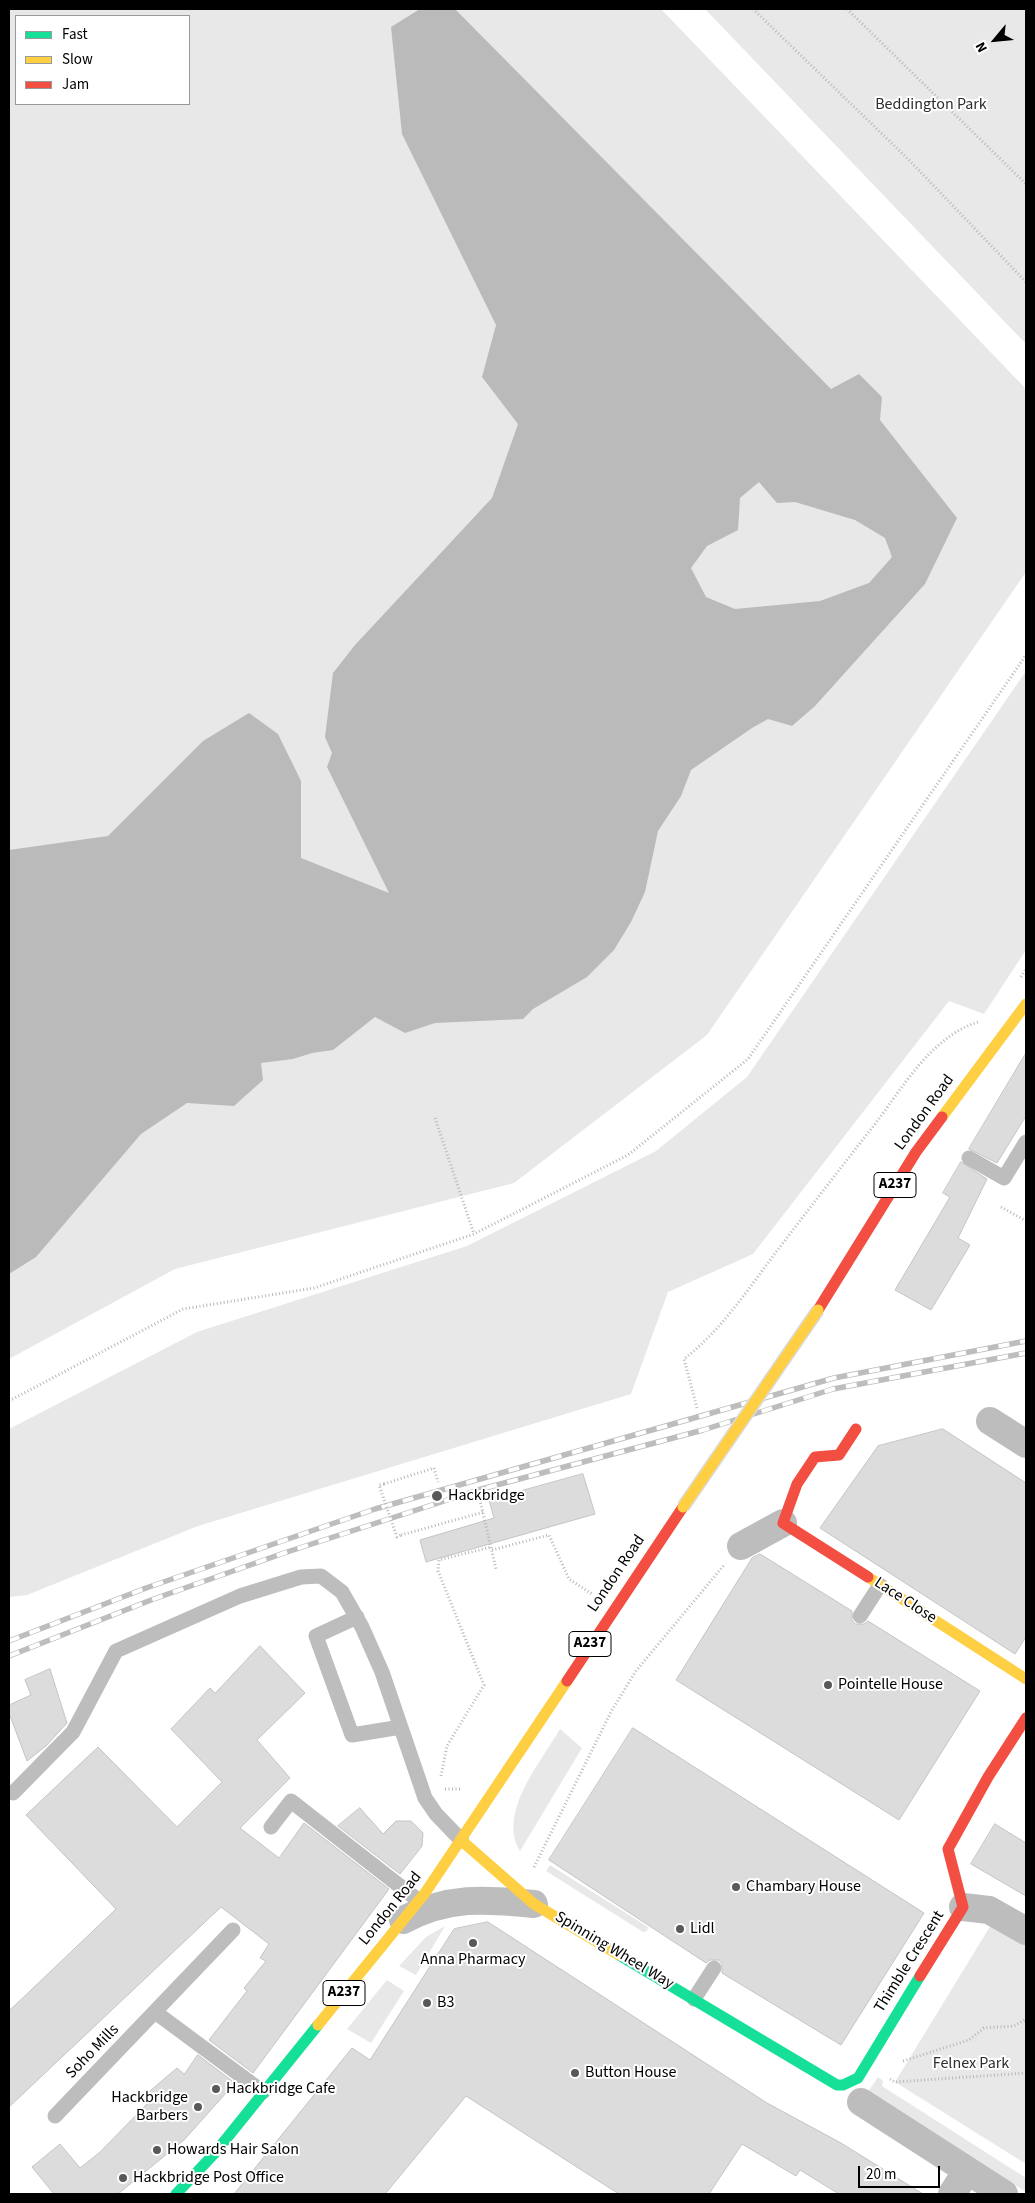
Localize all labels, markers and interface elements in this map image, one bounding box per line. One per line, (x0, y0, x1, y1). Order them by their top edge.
legend (15, 15, 190, 105)
north arrow (970, 15, 1020, 65)
text: Fast (62, 24, 88, 45)
text: N (971, 38, 993, 56)
text: Slow (62, 49, 93, 70)
text: Jam (62, 74, 89, 95)
park label: Beddington Park (875, 95, 987, 115)
street label: London Road (891, 1071, 959, 1155)
road number: A237 (874, 1172, 916, 1198)
place label: Hackbridge (448, 1486, 525, 1506)
marker: Hackbridge (430, 1489, 444, 1503)
street label: London Road (584, 1532, 650, 1616)
street label: Lace Close (870, 1574, 940, 1628)
road number: A237 (569, 1632, 611, 1656)
place label: Pointelle House (838, 1675, 943, 1695)
marker: Pointelle House (822, 1679, 834, 1691)
street label: London Road (356, 1868, 426, 1950)
place label: Chambary House (746, 1877, 861, 1897)
marker: Chambary House (730, 1881, 742, 1893)
street label: Thimble Crescent (871, 1907, 949, 2017)
street label: Spinning Wheel Way (551, 1908, 677, 1994)
place label: Lidl (690, 1919, 715, 1939)
marker: Lidl (674, 1923, 686, 1935)
marker: Anna Pharmacy (467, 1937, 479, 1949)
place label: Anna Pharmacy (420, 1950, 526, 1970)
road number: A237 (323, 1980, 365, 2006)
place label: B3 (437, 1993, 454, 2013)
marker: B3 (421, 1997, 433, 2009)
street label: Soho Mills (62, 2021, 124, 2083)
park label: Felnex Park (933, 2054, 1009, 2074)
place label: Button House (585, 2063, 676, 2083)
marker: Button House (569, 2067, 581, 2079)
place label: Hackbridge Cafe (226, 2079, 336, 2099)
marker: Hackbridge Cafe (210, 2083, 222, 2095)
place label: Hackbridge Barbers (111, 2088, 188, 2126)
marker: Hackbridge Barbers (192, 2101, 204, 2113)
place label: Howards Hair Salon (167, 2140, 299, 2160)
marker: Howards Hair Salon (151, 2144, 163, 2156)
scale bar (860, 2156, 942, 2188)
text: 20 m (866, 2164, 896, 2185)
place label: Hackbridge Post Office (133, 2168, 284, 2188)
marker: Hackbridge Post Office (117, 2172, 129, 2184)

